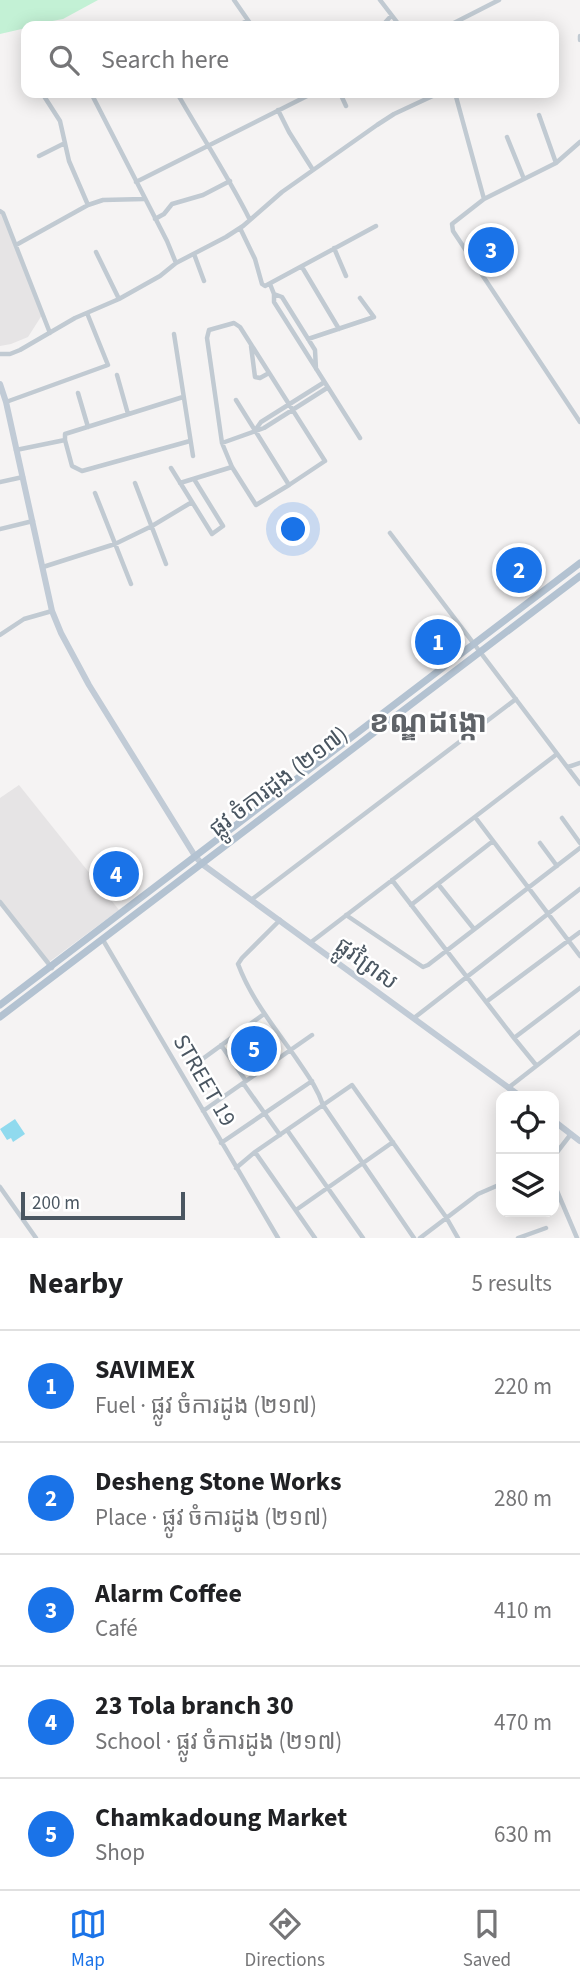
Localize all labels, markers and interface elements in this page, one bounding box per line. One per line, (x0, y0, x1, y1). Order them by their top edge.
search box (21, 21, 559, 98)
icon: search (45, 41, 83, 79)
text: Search here (101, 41, 229, 78)
pin: 3 (468, 224, 514, 276)
your location (276, 512, 310, 546)
pin: 2 (496, 544, 542, 596)
pin: 1 (415, 616, 461, 668)
district label: ខណ្ឌដង្កោ (369, 701, 487, 744)
street label: ផ្លូវ ចំការដូង (២១៧) (202, 718, 358, 848)
pin: 4 (93, 848, 139, 900)
street label: ផ្លូវព្រៃស (325, 929, 405, 1002)
pin: 5 (231, 1023, 277, 1075)
street label: STREET 19 (165, 1028, 244, 1132)
map controls (496, 1091, 559, 1217)
button: locate (496, 1091, 559, 1154)
button: layers (496, 1154, 559, 1217)
scale bar (21, 1189, 186, 1221)
text: 200 m (32, 1190, 80, 1217)
text: Nearby (28, 1262, 123, 1305)
text: 5 results (472, 1267, 552, 1300)
text: SAVIMEX (95, 1351, 195, 1388)
text: 1 (45, 1370, 57, 1403)
text: 220 m (494, 1370, 552, 1403)
text: Fuel · ផ្លូវ ចំការដូង (២១៧) (95, 1389, 317, 1422)
text: Desheng Stone Works (95, 1463, 342, 1500)
text: 2 (45, 1482, 57, 1515)
text: 280 m (494, 1482, 552, 1515)
text: Place · ផ្លូវ ចំការដូង (២១៧) (95, 1501, 328, 1534)
text: Alarm Coffee (95, 1575, 242, 1612)
text: 3 (45, 1594, 57, 1627)
text: 410 m (494, 1594, 552, 1627)
text: Café (95, 1612, 138, 1645)
text: 23 Tola branch 30 (95, 1687, 294, 1724)
text: 4 (45, 1706, 57, 1739)
text: 470 m (494, 1706, 552, 1739)
text: School · ផ្លូវ ចំការដូង (២១៧) (95, 1725, 342, 1758)
text: Chamkadoung Market (95, 1799, 347, 1836)
text: 5 (45, 1818, 57, 1851)
text: 630 m (494, 1818, 552, 1851)
text: Shop (95, 1836, 145, 1869)
tab: Map (69, 1905, 107, 1974)
tab: Directions (245, 1905, 325, 1974)
tab: Saved (463, 1905, 511, 1974)

